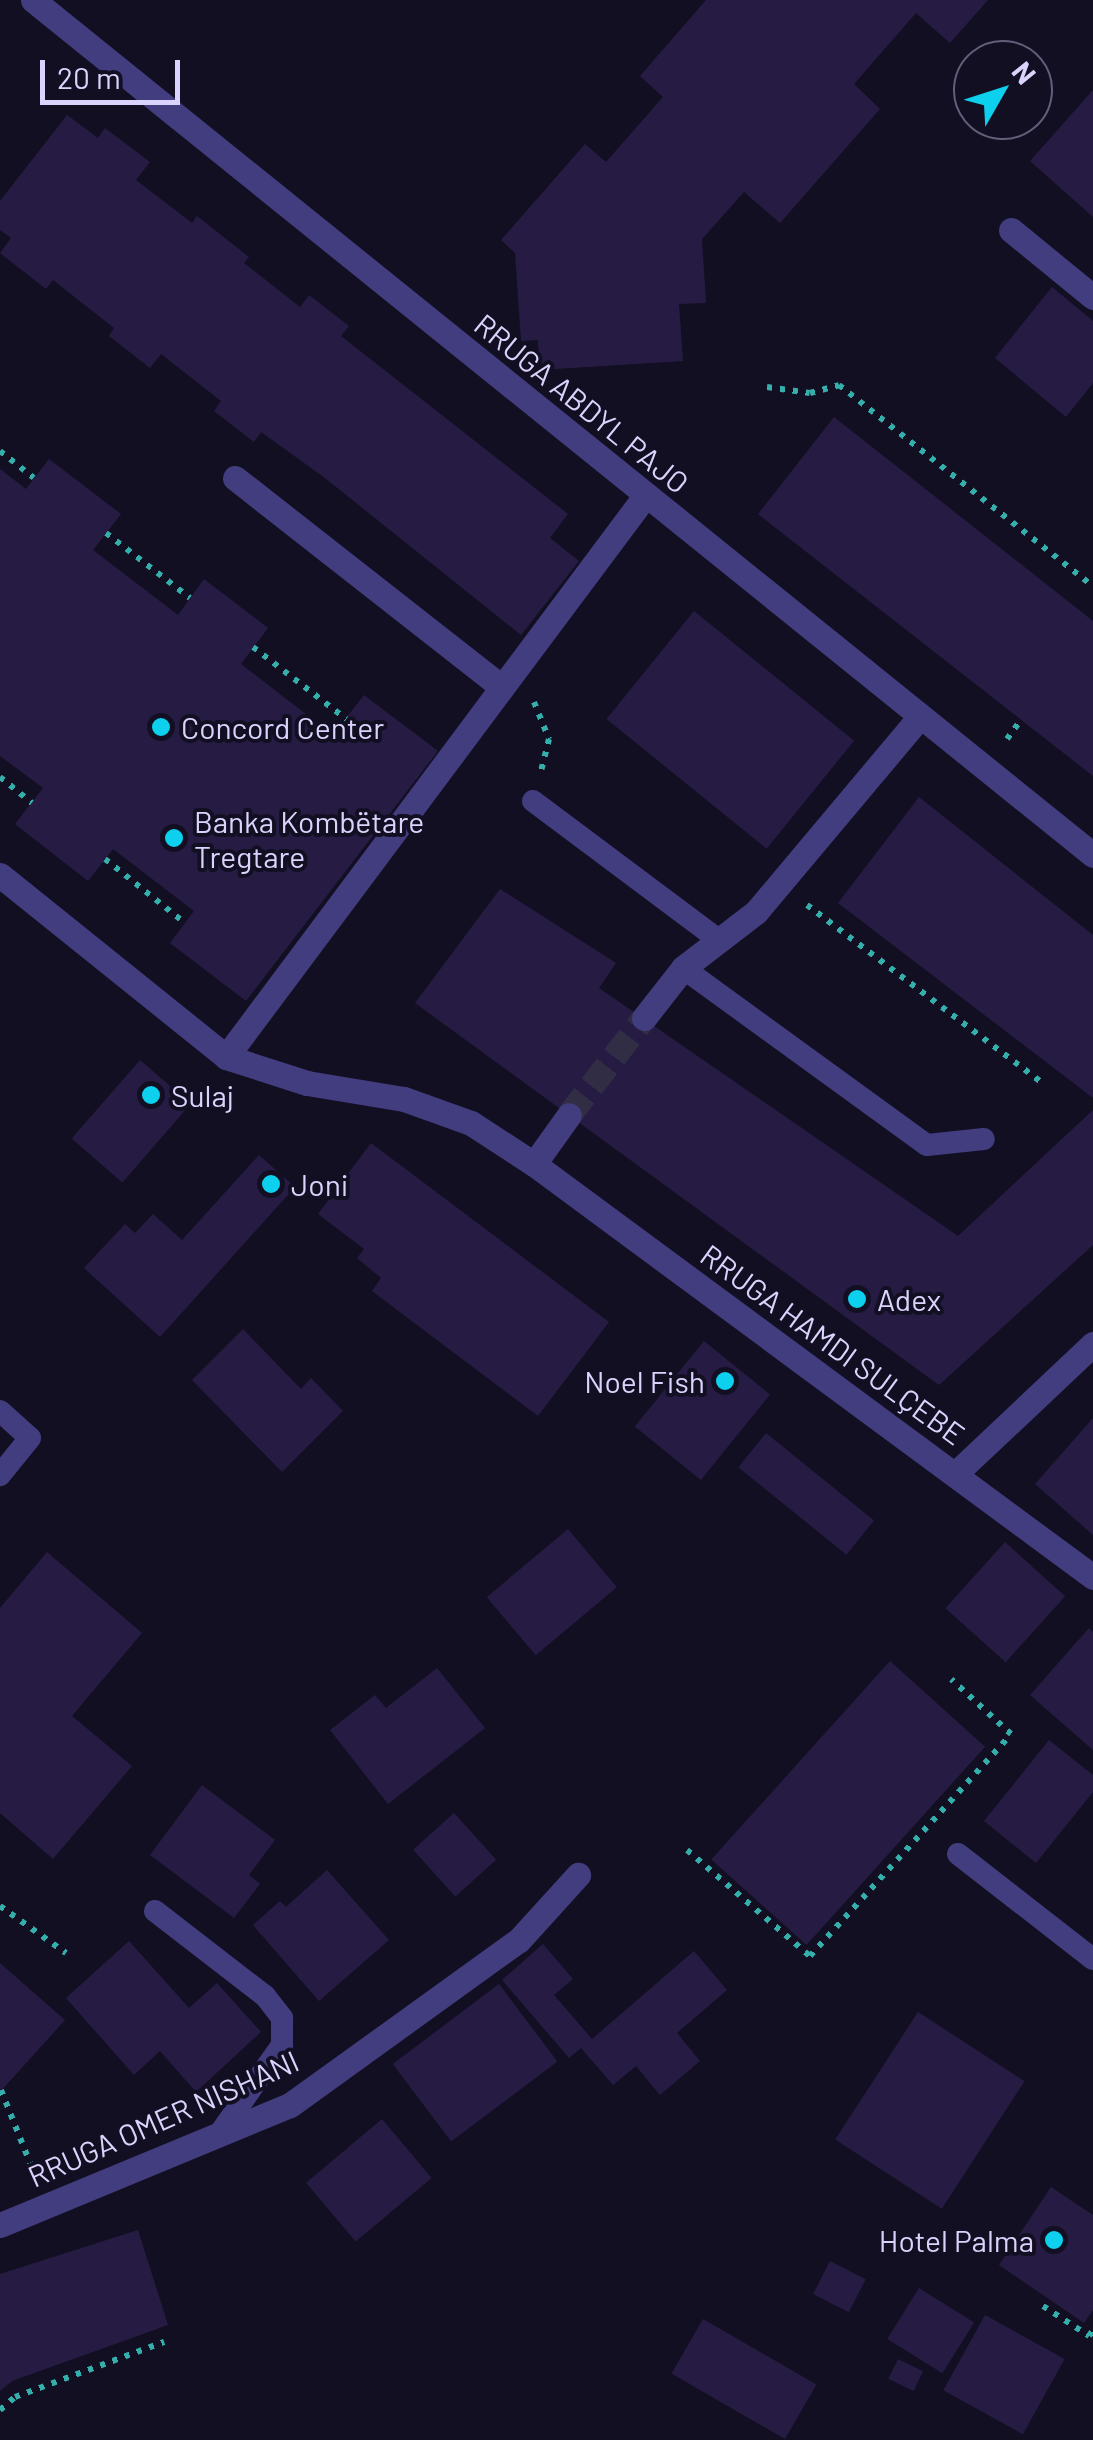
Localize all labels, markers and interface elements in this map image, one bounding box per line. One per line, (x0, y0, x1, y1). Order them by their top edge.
scale bar (45, 40, 185, 102)
north arrow (953, 40, 1053, 140)
text: N (1006, 54, 1044, 90)
text: 20 m (57, 59, 121, 95)
street label: RRUGA ABDYL PAJO (468, 306, 696, 500)
place label: Concord Center (181, 709, 384, 745)
marker: Concord Center (150, 716, 172, 738)
place label: Banka Kombëtare Tregtare (194, 803, 424, 874)
marker: Banka Kombëtare Tregtare (163, 827, 185, 849)
place label: Sulaj (171, 1077, 234, 1113)
marker: Sulaj (140, 1084, 162, 1106)
place label: Joni (291, 1166, 348, 1202)
marker: Joni (260, 1173, 282, 1195)
street label: RRUGA HAMDI SULÇEBE (694, 1236, 972, 1452)
place label: Adex (877, 1281, 941, 1317)
marker: Adex (846, 1288, 868, 1310)
place label: Noel Fish (584, 1363, 705, 1399)
marker: Noel Fish (714, 1370, 736, 1392)
street label: RRUGA OMER NISHANI (22, 2042, 304, 2194)
place label: Hotel Palma (879, 2222, 1034, 2258)
marker: Hotel Palma (1043, 2229, 1065, 2251)

